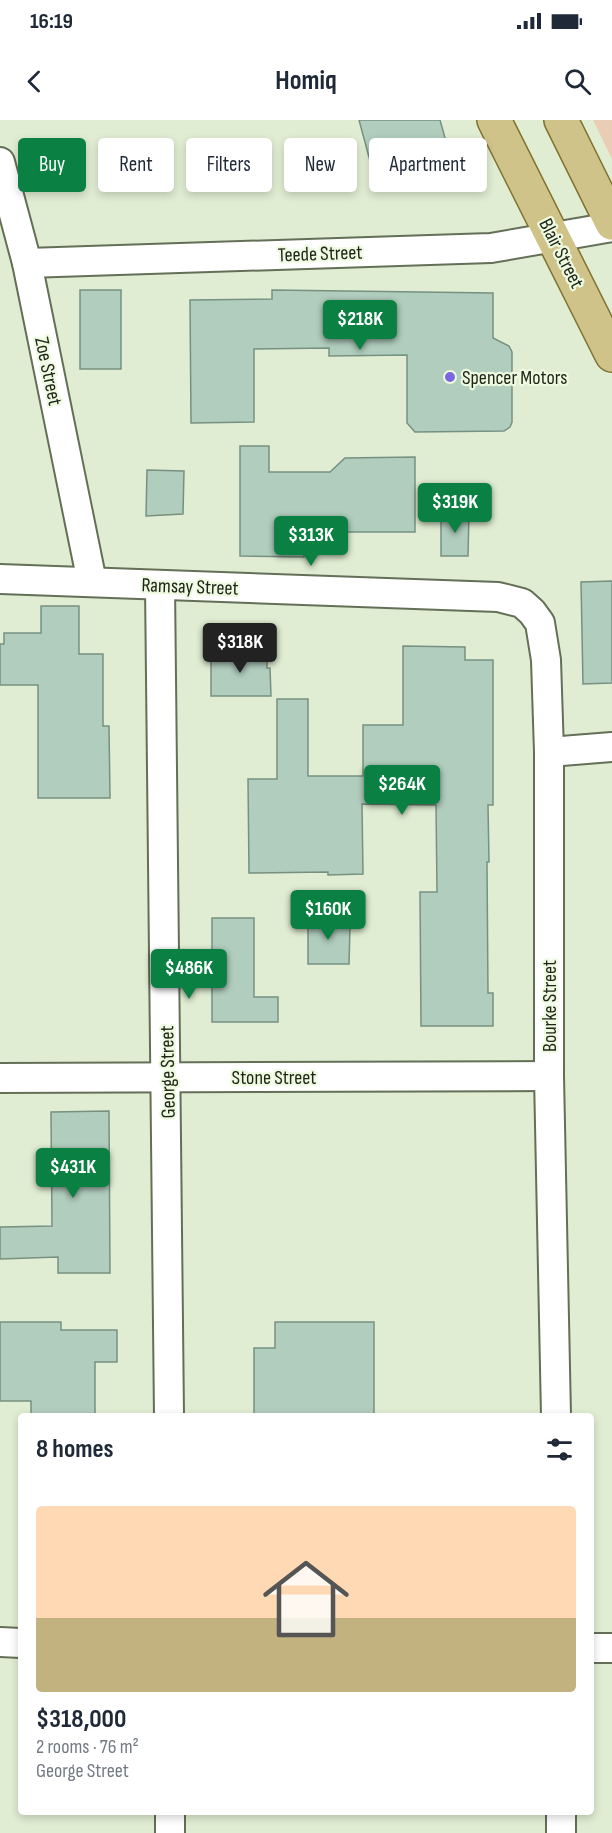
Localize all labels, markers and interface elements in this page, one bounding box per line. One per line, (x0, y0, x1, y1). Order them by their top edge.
text: 16:19 (30, 8, 73, 35)
icon: back (18, 65, 51, 98)
text: Homiq (275, 65, 337, 97)
icon: search (561, 65, 594, 98)
chip: Buy (18, 138, 86, 192)
chip: Rent (98, 138, 174, 192)
chip: Filters (186, 138, 272, 192)
chip: New (284, 138, 357, 192)
chip: Apartment (369, 138, 487, 192)
street label: Blair Street (533, 215, 589, 292)
street label: Teede Street (277, 241, 363, 267)
pin: $218K (318, 300, 402, 351)
text: $218K (337, 307, 383, 331)
street label: Zoe Street (29, 335, 67, 408)
place label: Spencer Motors (462, 366, 567, 390)
marker: Spencer Motors (443, 370, 457, 384)
pin: $319K (413, 483, 497, 534)
text: $319K (432, 490, 478, 514)
pin: $313K (269, 516, 353, 567)
text: $313K (288, 523, 334, 547)
street label: Ramsay Street (141, 573, 239, 601)
pin: $318K (198, 623, 282, 674)
text: $318K (217, 630, 263, 654)
pin: $264K (360, 765, 444, 816)
text: $264K (378, 772, 426, 796)
pin: $160K (286, 890, 370, 941)
text: $160K (305, 897, 351, 921)
pin: $486K (147, 949, 231, 1000)
text: $486K (165, 956, 213, 980)
street label: Bourke Street (538, 960, 562, 1052)
street label: George Street (155, 1025, 181, 1119)
street label: Stone Street (232, 1066, 316, 1090)
pin: $431K (31, 1148, 115, 1199)
text: $431K (50, 1155, 96, 1179)
icon: filters (543, 1433, 576, 1466)
text: 8 homes (36, 1434, 114, 1465)
icon: home (252, 1545, 360, 1653)
text: $318,000 (36, 1704, 126, 1735)
text: 2 rooms · 76 m² (36, 1735, 139, 1759)
text: George Street (36, 1759, 129, 1783)

